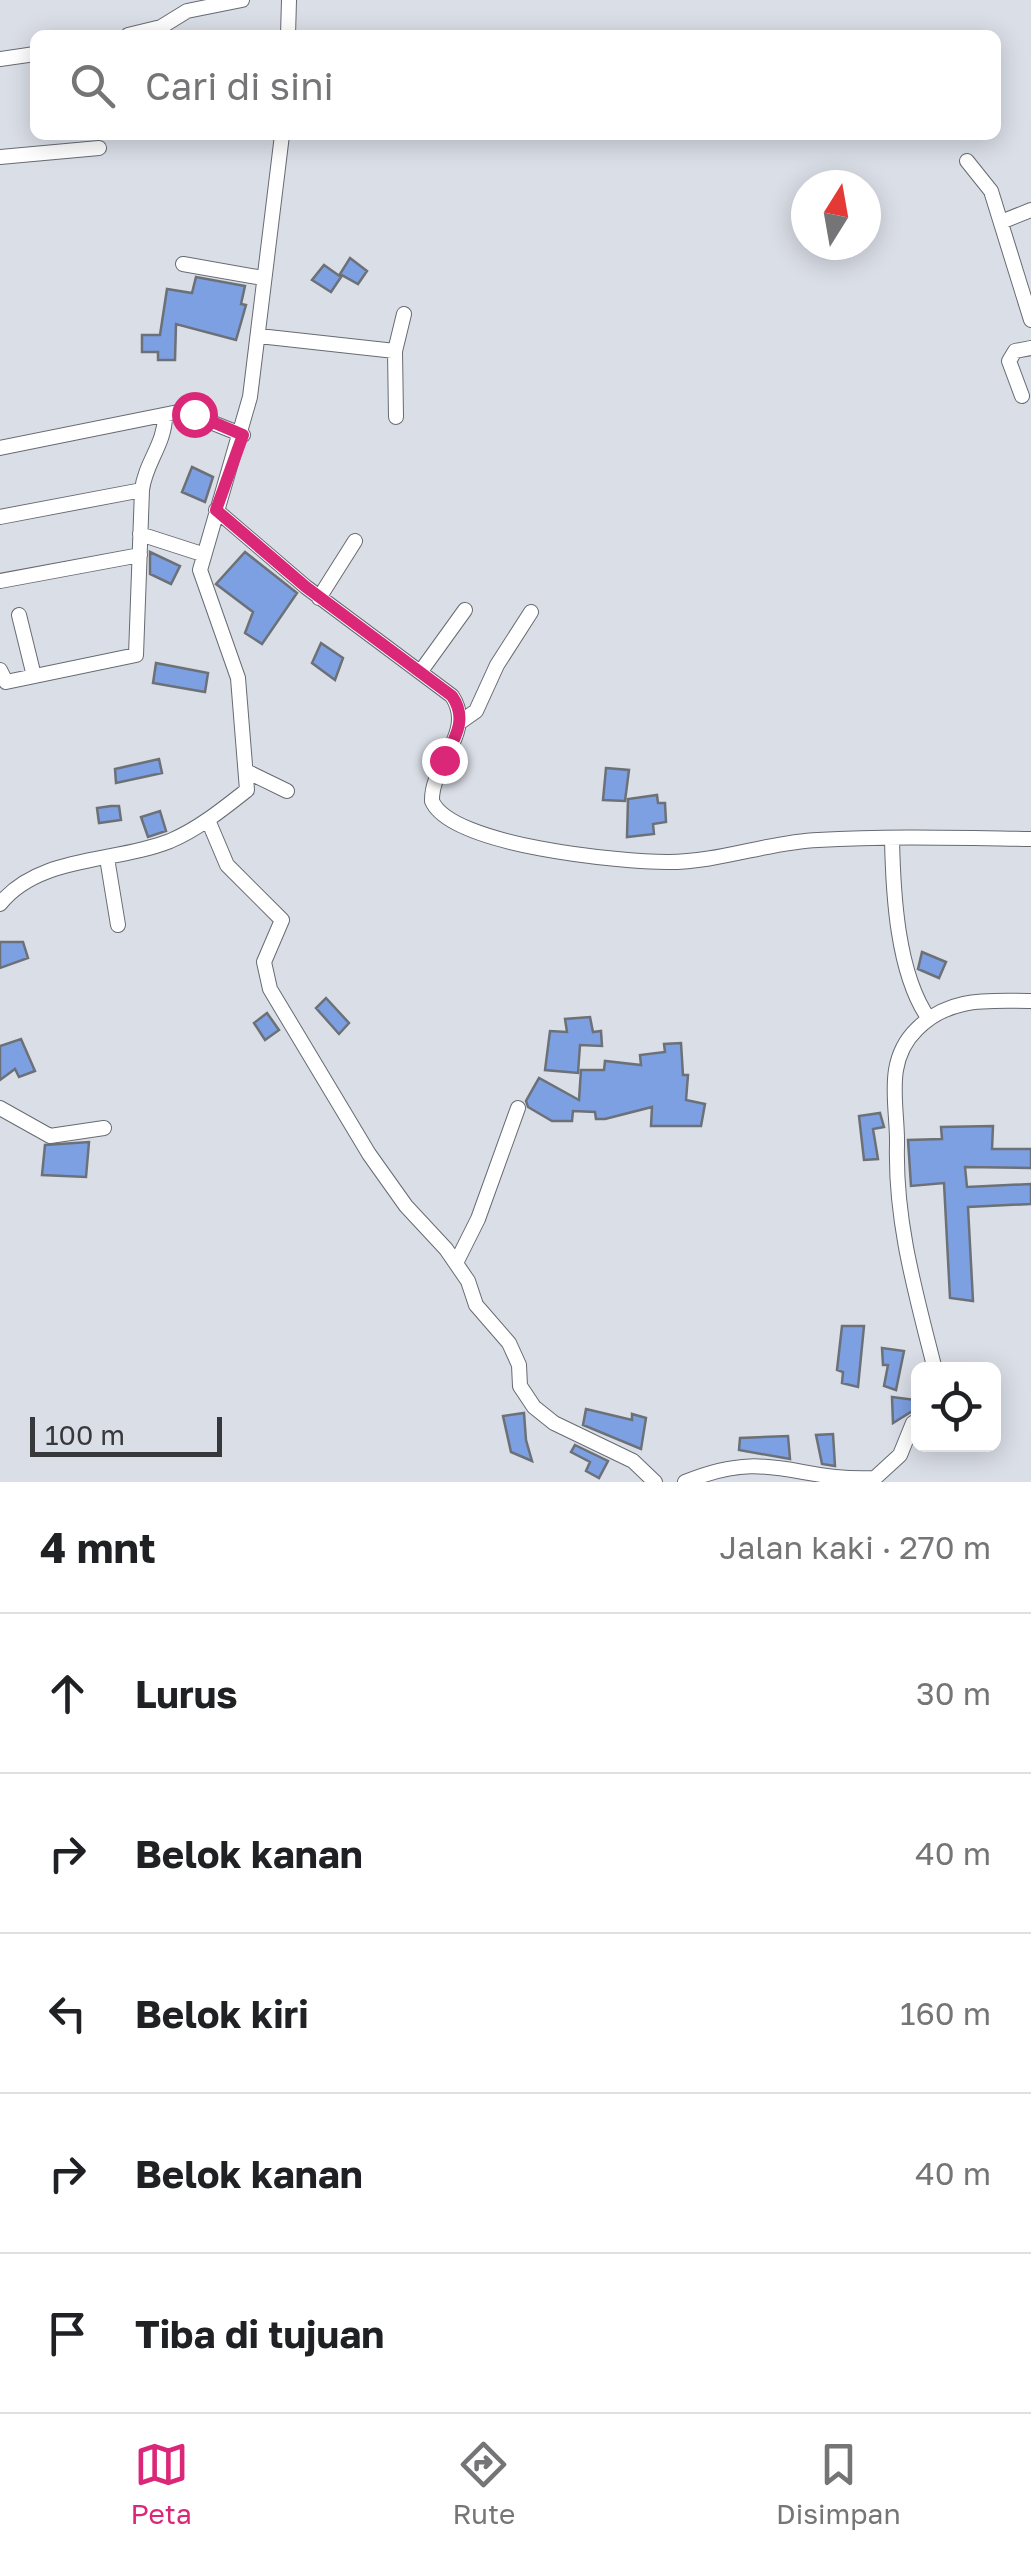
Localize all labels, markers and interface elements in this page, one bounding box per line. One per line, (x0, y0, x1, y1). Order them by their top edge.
search box (30, 30, 1001, 140)
icon: search (65, 58, 120, 113)
text: Cari di sini (145, 63, 334, 108)
north arrow (791, 170, 881, 260)
route start (172, 392, 218, 438)
route end (422, 738, 468, 784)
map controls (911, 1362, 1001, 1452)
button: locate (911, 1362, 1001, 1452)
scale bar (30, 1412, 222, 1456)
text: 100 m (45, 1418, 125, 1451)
text: 4 mnt (40, 1522, 156, 1572)
text: Jalan kaki · 270 m (719, 1528, 991, 1566)
icon: ahead (40, 1666, 95, 1721)
text: Lurus (135, 1671, 238, 1716)
text: 30 m (916, 1674, 991, 1712)
icon: right (40, 1826, 95, 1881)
text: Belok kanan (135, 1831, 363, 1876)
text: 40 m (915, 1834, 991, 1872)
icon: left (40, 1986, 95, 2041)
text: Belok kiri (135, 1991, 309, 2036)
text: 160 m (900, 1994, 991, 2032)
icon: right (40, 2146, 95, 2201)
text: Belok kanan (135, 2151, 363, 2196)
text: 40 m (915, 2154, 991, 2192)
icon: arrive (40, 2306, 95, 2361)
text: Tiba di tujuan (135, 2311, 384, 2356)
tab: Peta (130, 2437, 192, 2530)
tab: Rute (452, 2437, 515, 2530)
tab: Disimpan (776, 2437, 901, 2530)

